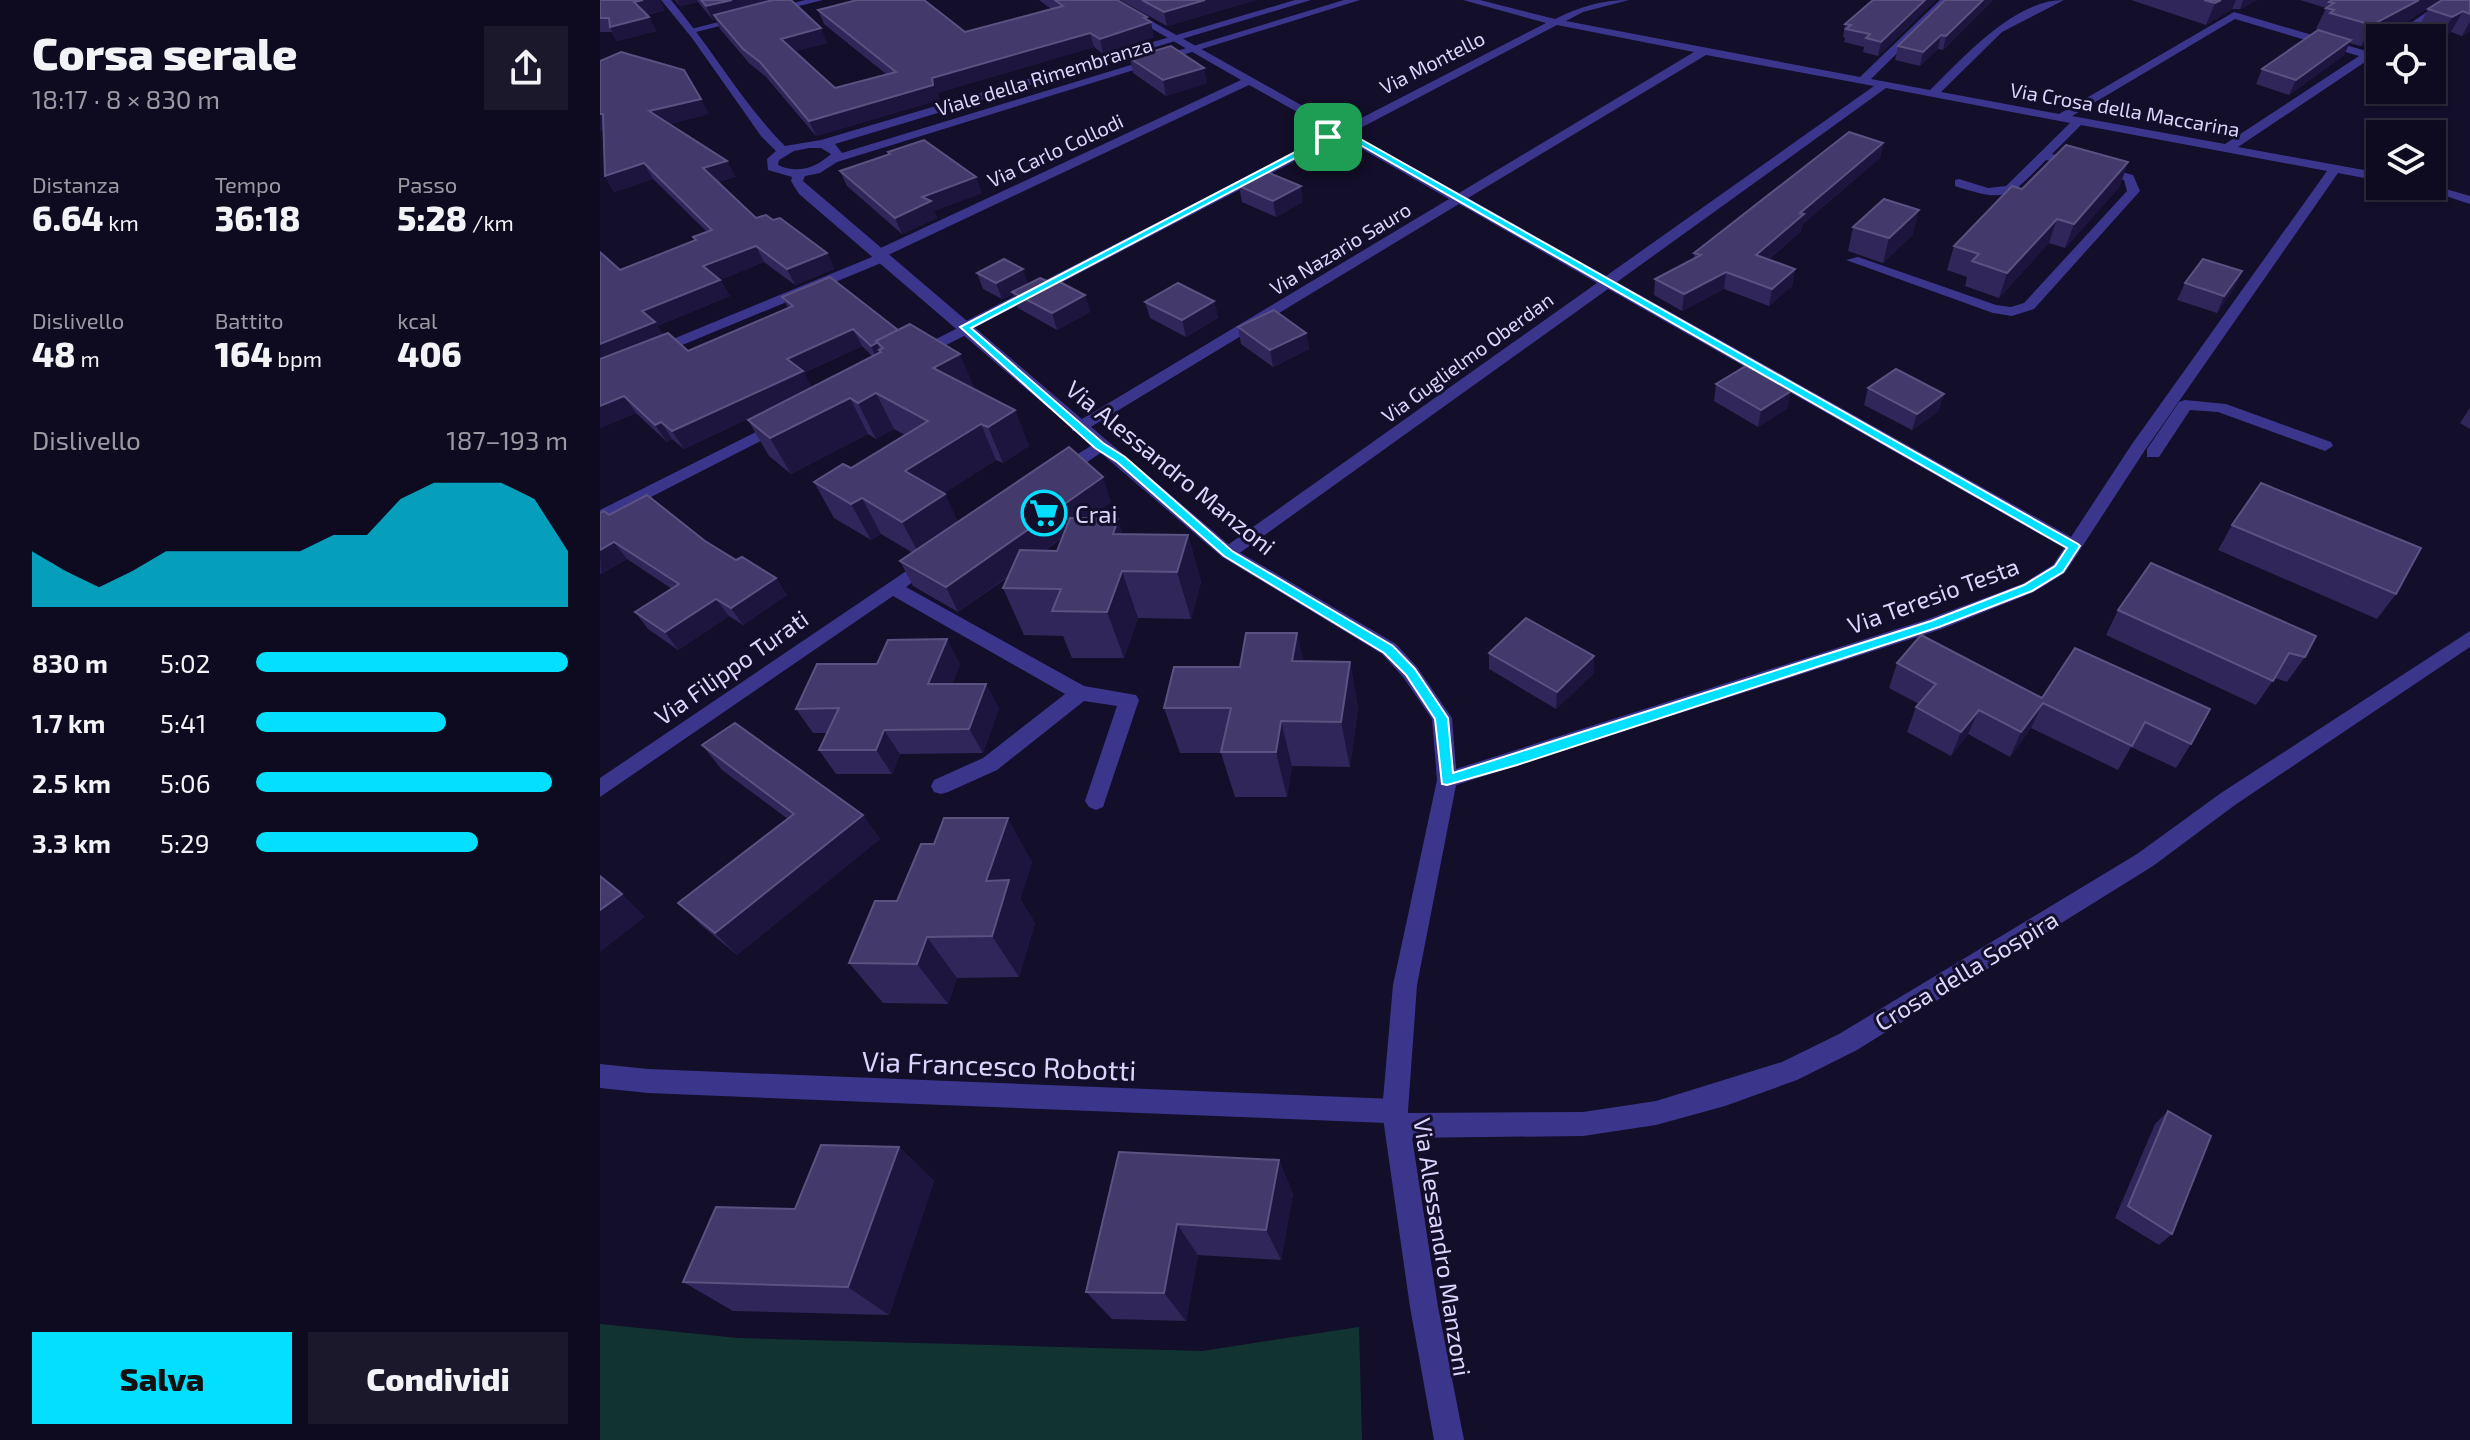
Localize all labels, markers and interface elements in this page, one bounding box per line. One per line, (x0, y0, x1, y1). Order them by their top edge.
map controls (2366, 24, 2446, 200)
button: locate (2366, 24, 2446, 104)
street label: Via Montello (1375, 25, 1489, 99)
text: Corsa serale (32, 26, 298, 79)
button: share (484, 26, 568, 110)
street label: Viale della Rimembranza (933, 32, 1155, 120)
street label: Via Crosa della Maccarina (2008, 77, 2242, 141)
text: 18:17 · 8 × 830 m (32, 83, 220, 114)
pin (1294, 103, 1362, 171)
street label: Via Carlo Collodi (983, 108, 1127, 192)
icon: arrive (1306, 115, 1350, 159)
button: layers (2366, 120, 2446, 200)
text: Distanza (32, 171, 120, 197)
text: Tempo (215, 171, 281, 197)
text: Passo (397, 171, 457, 197)
street label: Via Nazario Sauro (1265, 196, 1415, 300)
text: 6.64 (32, 197, 103, 238)
text: 36:18 (215, 197, 300, 238)
text: 5:28 (397, 197, 467, 238)
text: km (103, 209, 139, 235)
text: /km (467, 209, 514, 235)
street label: Via Guglielmo Oberdan (1377, 287, 1557, 427)
text: Dislivello (32, 307, 124, 333)
text: Battito (215, 307, 283, 333)
text: kcal (397, 307, 438, 333)
text: 48 (32, 333, 76, 374)
text: 164 (215, 333, 272, 374)
text: 406 (397, 333, 462, 374)
text: m (76, 345, 100, 371)
text: bpm (272, 345, 322, 371)
street label: Via Alessandro Manzoni (1060, 374, 1282, 560)
text: Dislivello (32, 424, 141, 455)
text: 187–193 m (446, 424, 568, 455)
supermarket icon: Crai (1020, 489, 1068, 537)
place label: Crai (1075, 499, 1117, 528)
street label: Via Teresio Testa (1843, 551, 2023, 639)
street label: Via Filippo Turati (649, 603, 813, 731)
text: 830 m (32, 647, 108, 678)
text: 5:02 (160, 647, 210, 678)
text: 1.7 km (32, 707, 106, 738)
text: 5:41 (160, 707, 206, 738)
text: 2.5 km (32, 767, 111, 798)
text: 5:06 (160, 767, 211, 798)
text: 3.3 km (32, 827, 111, 858)
text: 5:29 (160, 827, 210, 858)
street label: Crosa della Sospira (1869, 904, 2063, 1036)
street label: Via Francesco Robotti (861, 1043, 1137, 1087)
street label: Via Alessandro Manzoni (1408, 1116, 1478, 1378)
button: Salva (32, 1332, 292, 1424)
button: Condividi (308, 1332, 568, 1424)

